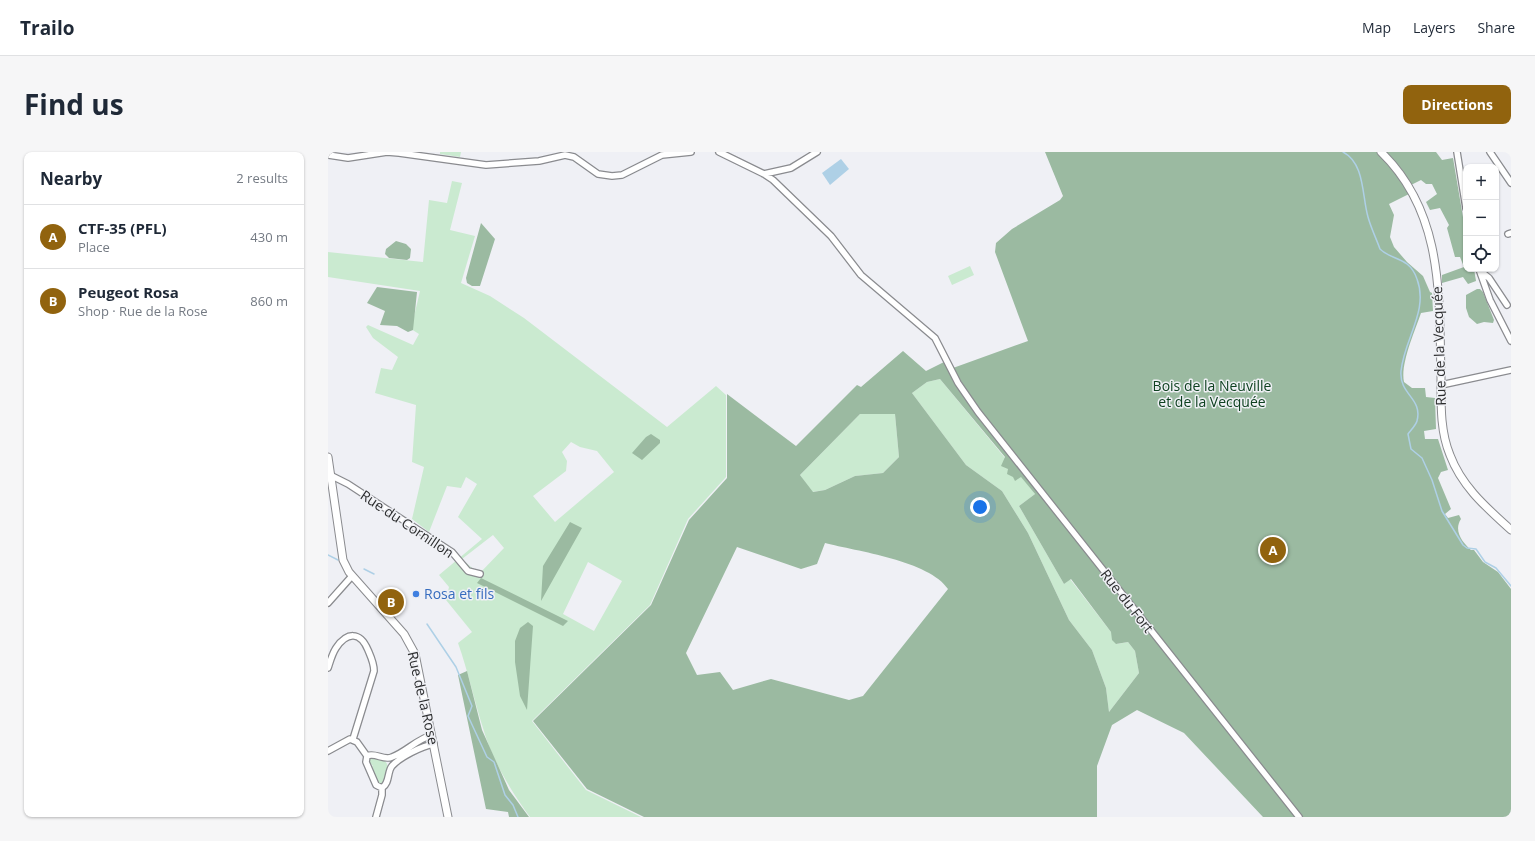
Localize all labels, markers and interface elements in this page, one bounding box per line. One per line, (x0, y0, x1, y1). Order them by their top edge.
text: Trailo (20, 15, 74, 41)
text: Map (1362, 18, 1391, 37)
text: Layers (1413, 18, 1455, 37)
text: Share (1477, 18, 1515, 37)
text: Find us (24, 85, 124, 123)
button: Directions (1403, 85, 1511, 124)
map controls (1463, 164, 1499, 272)
button: + (1463, 164, 1499, 200)
text: Nearby (40, 167, 102, 190)
text: 2 results (236, 169, 288, 187)
button: − (1463, 200, 1499, 236)
text: CTF-35 (PFL) (78, 218, 167, 238)
text: A (49, 228, 57, 246)
text: 430 m (250, 228, 288, 246)
button: locate (1463, 236, 1499, 272)
text: Place (78, 238, 110, 256)
text: Peugeot Rosa (78, 282, 179, 302)
street label: Rue de la Vecquée (1427, 286, 1450, 406)
text: B (49, 292, 57, 310)
text: 860 m (250, 292, 288, 310)
text: Shop · Rue de la Rose (78, 302, 208, 320)
park label: Bois de la Neuville et de la Vecquée (1153, 376, 1272, 411)
street label: Rue du Cornillon (357, 485, 458, 562)
your location (970, 497, 990, 517)
pin: A (1260, 535, 1286, 565)
street label: Rue du Fort (1097, 565, 1158, 636)
place label: Rosa et fils (424, 584, 494, 603)
pin: B (378, 587, 404, 617)
marker: Rosa et fils (411, 589, 421, 599)
street label: Rue de la Rose (404, 649, 443, 747)

